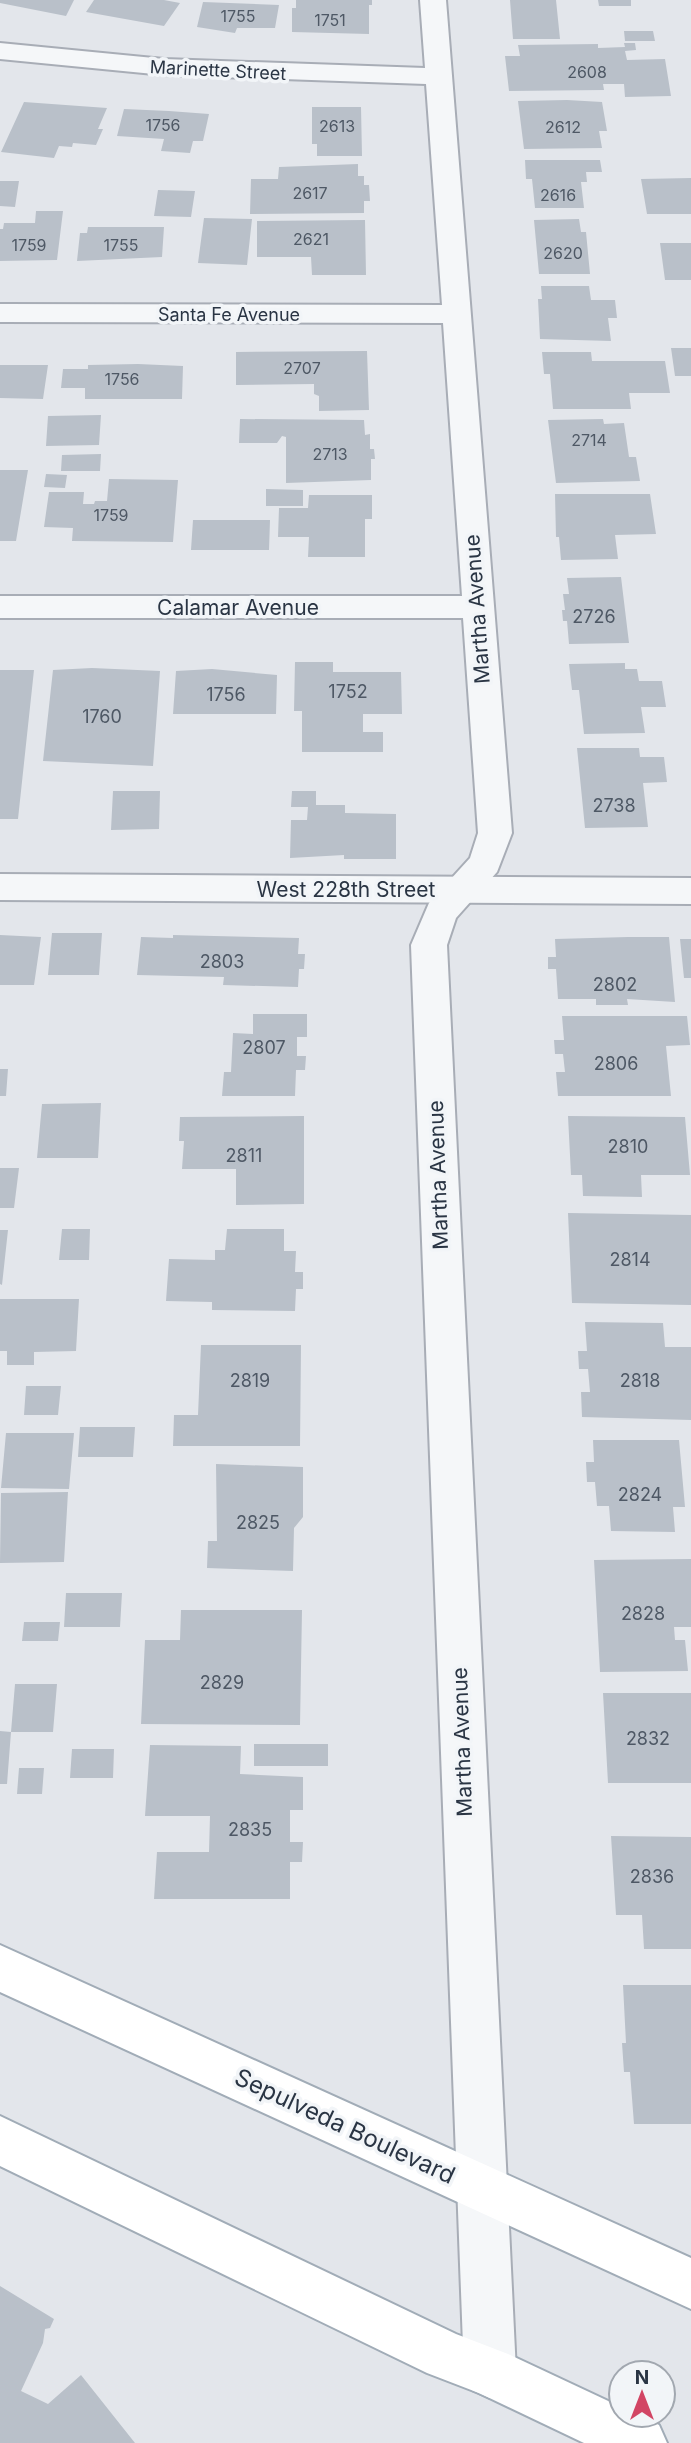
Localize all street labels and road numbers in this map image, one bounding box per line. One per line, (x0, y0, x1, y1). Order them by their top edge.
street label: Marinette Street (149, 56, 287, 84)
street label: Santa Fe Avenue (158, 304, 300, 325)
street label: Martha Avenue (459, 533, 495, 685)
street label: Calamar Avenue (157, 595, 319, 620)
street label: West 228th Street (257, 877, 436, 902)
street label: Martha Avenue (423, 1100, 453, 1250)
street label: Martha Avenue (447, 1667, 477, 1817)
street label: Sepulveda Boulevard (230, 2062, 460, 2190)

